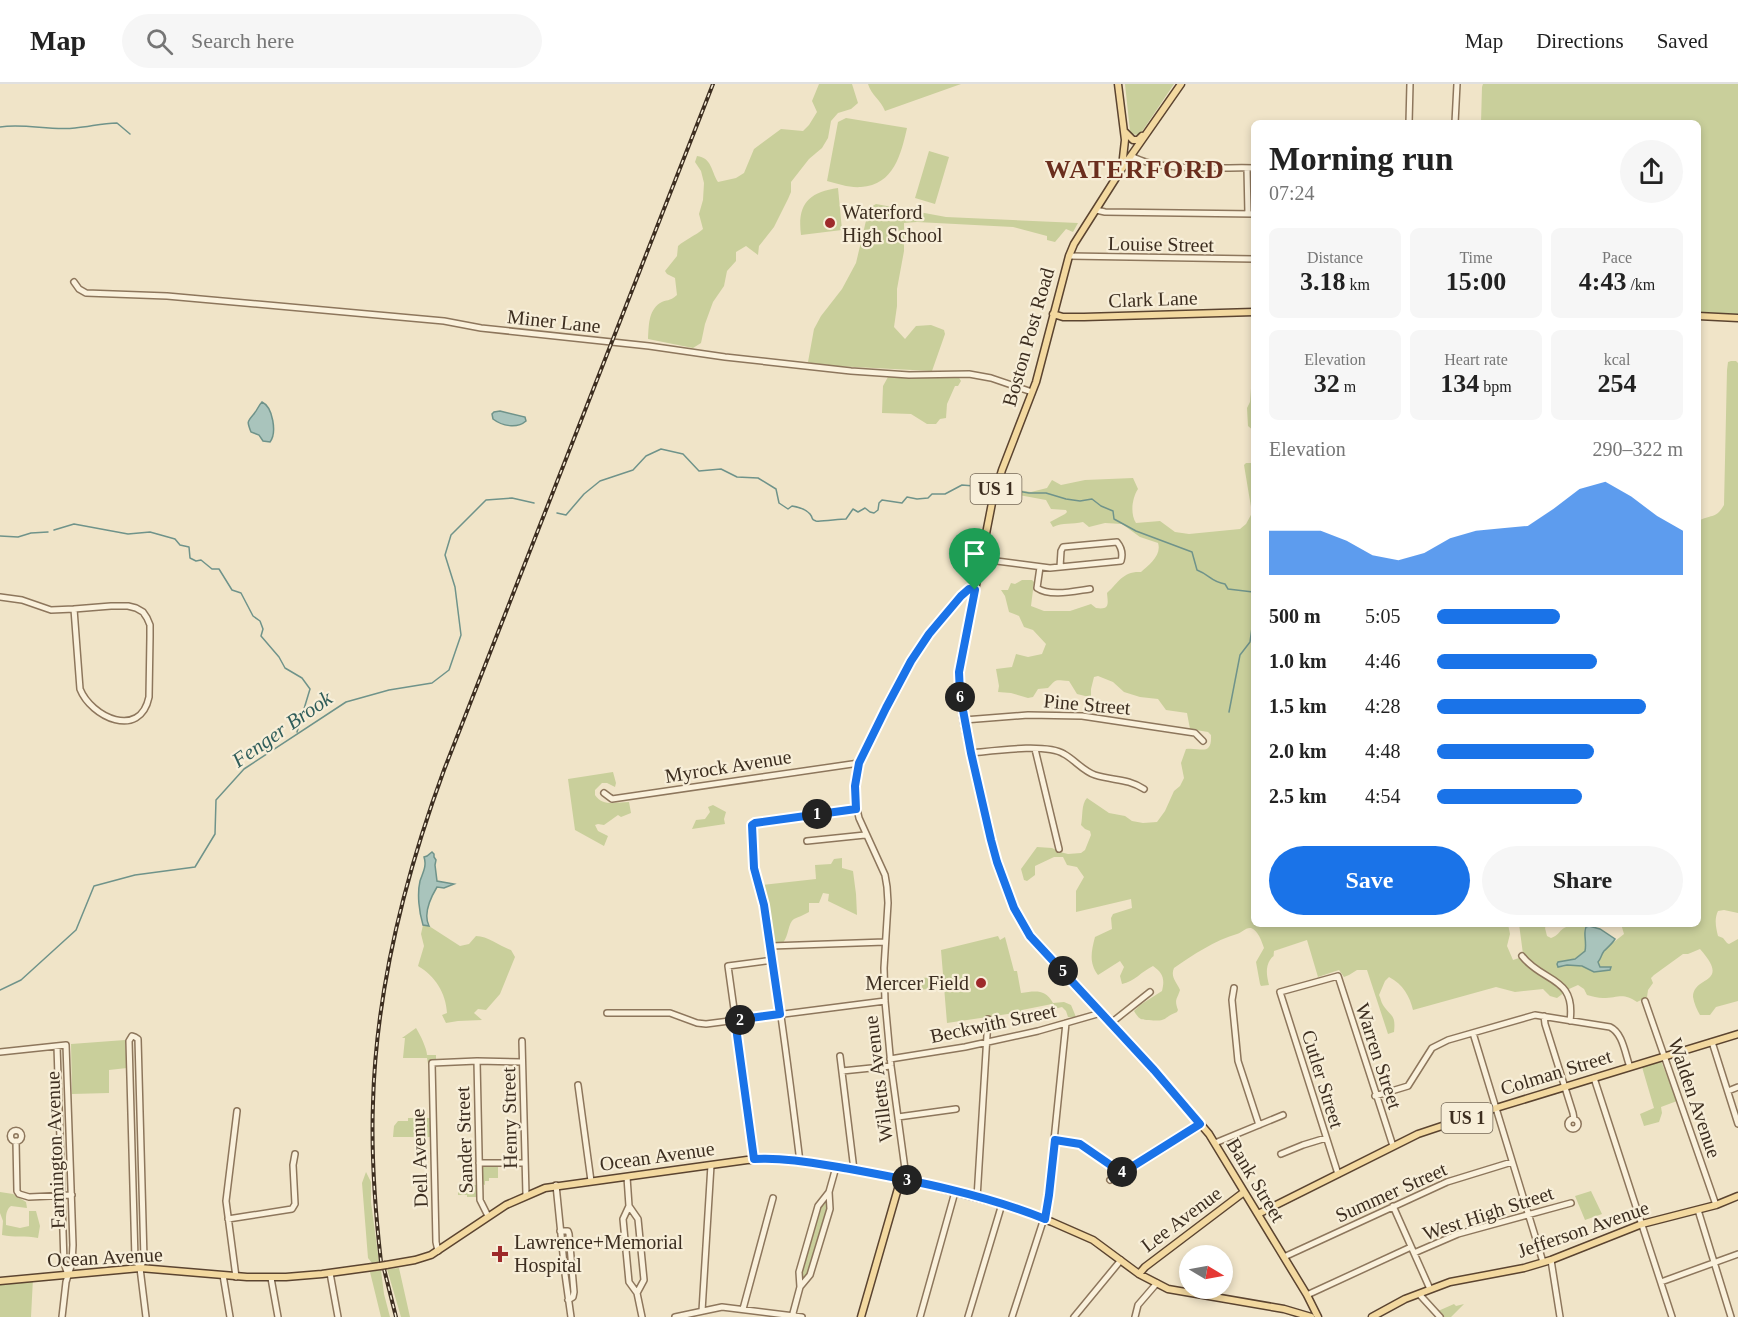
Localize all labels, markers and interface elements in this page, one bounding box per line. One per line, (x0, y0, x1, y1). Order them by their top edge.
search box (122, 14, 542, 68)
text: Map (30, 25, 86, 56)
icon: search (143, 25, 176, 58)
text: Search here (191, 28, 294, 53)
text: Map (1465, 29, 1503, 53)
text: Directions (1536, 29, 1624, 53)
text: Saved (1657, 29, 1708, 53)
button: share (1620, 140, 1683, 203)
text: Morning run (1269, 141, 1453, 177)
district label: WATERFORD (1045, 155, 1225, 184)
text: 07:24 (1269, 182, 1315, 204)
place label: Waterford High School (842, 201, 943, 247)
marker: Waterford High School (823, 216, 837, 230)
street label: Louise Street (1108, 232, 1215, 256)
text: Distance (1307, 249, 1363, 266)
text: Time (1459, 249, 1493, 266)
text: Pace (1602, 249, 1632, 266)
street label: Boston Post Road (998, 265, 1058, 409)
text: 3.18 (1300, 267, 1346, 296)
text: 15:00 (1446, 267, 1506, 296)
text: 4:43 (1579, 267, 1626, 296)
text: km (1346, 276, 1370, 293)
text: /km (1626, 276, 1655, 293)
street label: Clark Lane (1108, 286, 1198, 312)
street label: Miner Lane (506, 305, 602, 337)
text: Elevation (1304, 351, 1366, 368)
text: Heart rate (1444, 351, 1508, 368)
text: kcal (1604, 351, 1630, 368)
text: 32 (1314, 369, 1340, 398)
text: 134 (1440, 369, 1479, 398)
text: 254 (1598, 369, 1637, 398)
text: m (1340, 378, 1356, 395)
text: bpm (1479, 378, 1512, 395)
text: Elevation (1269, 438, 1346, 460)
text: 290–322 m (1592, 438, 1683, 460)
road number: US 1 (970, 474, 1022, 504)
pin (949, 528, 1000, 590)
icon: arrive (958, 537, 991, 570)
text: 500 m (1269, 605, 1321, 627)
text: 5:05 (1365, 605, 1401, 627)
text: 1.0 km (1269, 650, 1327, 672)
text: 4:46 (1365, 650, 1401, 672)
pin: 6 (945, 682, 975, 712)
water label: Fenger Brook (227, 685, 337, 773)
text: 6 (956, 688, 964, 705)
street label: Pine Street (1043, 689, 1132, 719)
text: 1.5 km (1269, 695, 1327, 717)
text: 4:28 (1365, 695, 1401, 717)
text: 2.0 km (1269, 740, 1327, 762)
text: 4:48 (1365, 740, 1401, 762)
street label: Myrock Avenue (663, 745, 793, 788)
text: 2.5 km (1269, 785, 1327, 807)
text: 4:54 (1365, 785, 1401, 807)
pin: 1 (802, 799, 832, 829)
text: 1 (813, 805, 821, 822)
button: Save (1269, 846, 1470, 915)
button: Share (1482, 846, 1683, 915)
pin: 5 (1048, 956, 1078, 986)
text: 5 (1059, 962, 1067, 979)
place label: Mercer Field (865, 972, 969, 994)
marker: Mercer Field (974, 976, 988, 990)
street label: Beckwith Street (928, 999, 1058, 1047)
street label: Warren Street (1352, 1000, 1407, 1112)
pin: 2 (725, 1005, 755, 1035)
text: 2 (736, 1011, 744, 1028)
street label: Willetts Avenue (859, 1014, 897, 1143)
street label: Cutler Street (1298, 1027, 1349, 1131)
street label: Walden Avenue (1664, 1035, 1726, 1161)
street label: Colman Street (1498, 1045, 1615, 1099)
street label: Henry Street (497, 1067, 522, 1169)
street label: Farmington Avenue (41, 1071, 70, 1229)
street label: Sander Street (451, 1086, 477, 1194)
road number: US 1 (1442, 1103, 1492, 1133)
street label: Dell Avenue (406, 1108, 432, 1208)
street label: Bank Street (1222, 1134, 1290, 1226)
street label: Ocean Avenue (598, 1137, 716, 1175)
pin: 4 (1107, 1157, 1137, 1187)
street label: Summer Street (1332, 1157, 1450, 1226)
text: 4 (1118, 1163, 1126, 1180)
pin: 3 (892, 1165, 922, 1195)
text: 3 (903, 1171, 911, 1188)
street label: West High Street (1420, 1181, 1557, 1245)
street label: Lee Avenue (1137, 1182, 1225, 1256)
street label: Jefferson Avenue (1514, 1196, 1652, 1262)
place label: Lawrence+Memorial Hospital (514, 1231, 683, 1277)
street label: Ocean Avenue (47, 1243, 163, 1271)
marker: Lawrence+Memorial Hospital (491, 1245, 509, 1263)
north arrow (1179, 1245, 1233, 1299)
map controls (1179, 1245, 1233, 1299)

